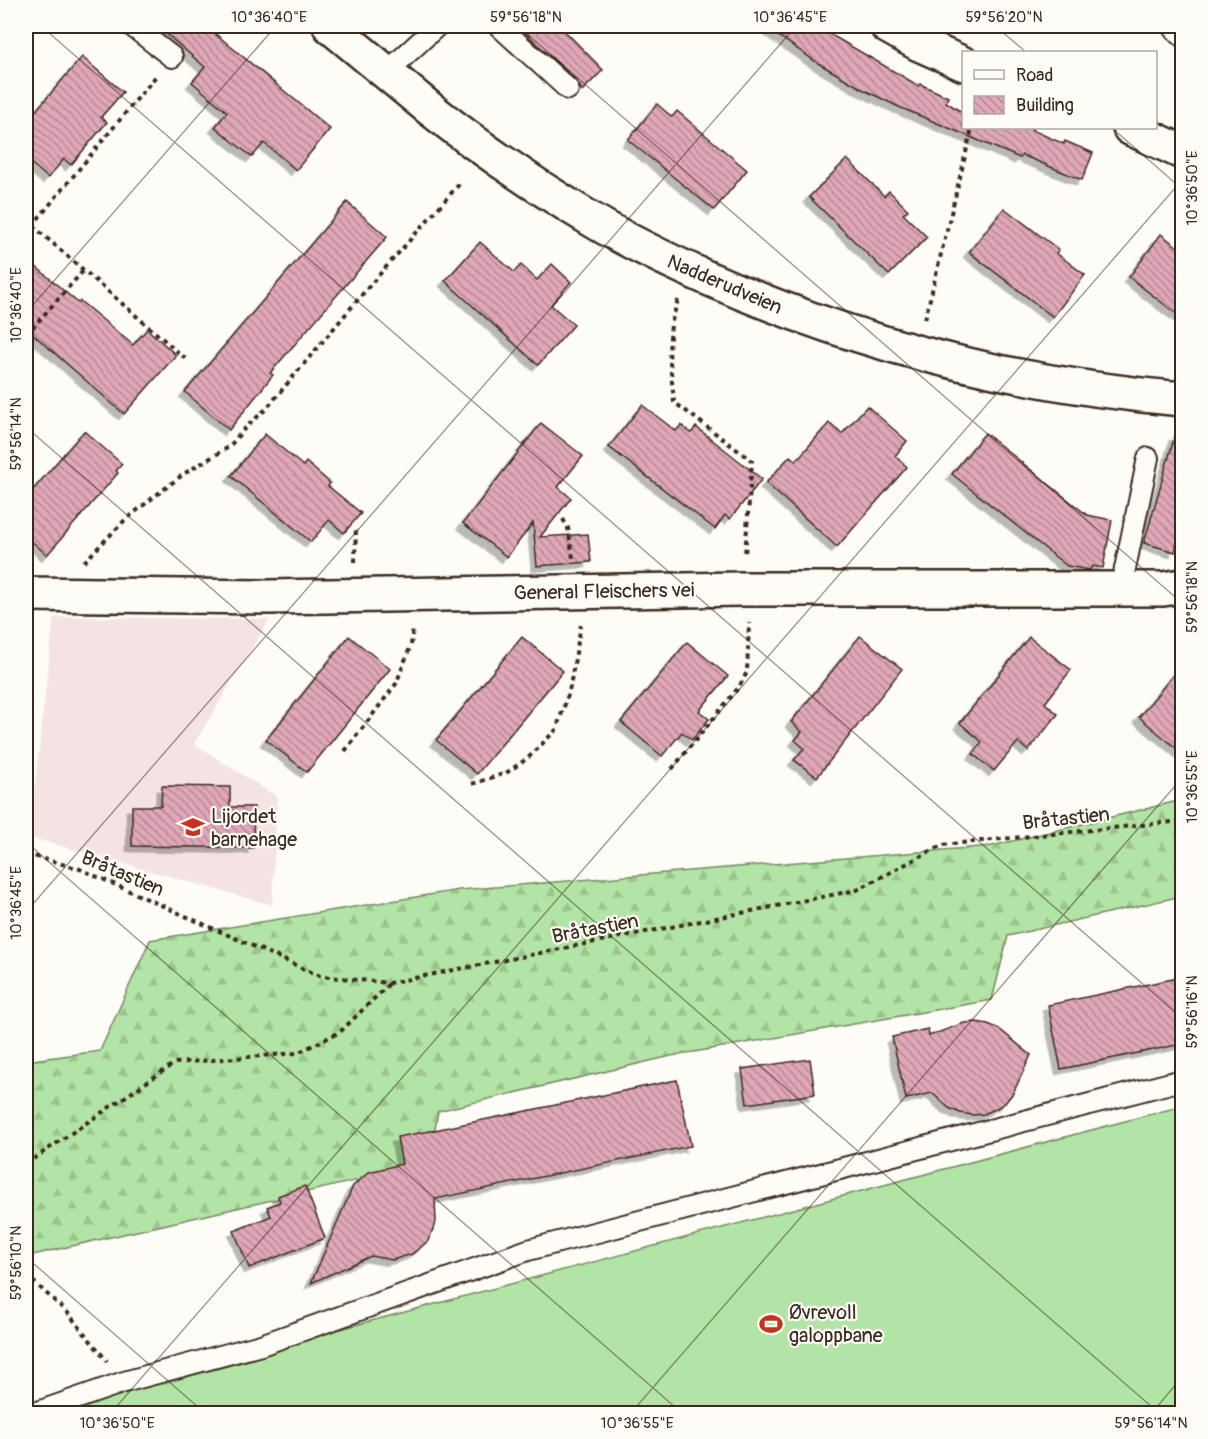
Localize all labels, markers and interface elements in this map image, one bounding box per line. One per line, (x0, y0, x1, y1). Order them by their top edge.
text: 10°36'40"E (231, 8, 307, 27)
text: 59°56'18"N (490, 8, 562, 27)
text: 10°36'45"E (753, 8, 827, 27)
text: 59°56'20"N (965, 8, 1043, 27)
legend (962, 51, 1157, 129)
text: Road (1016, 64, 1053, 87)
text: Building (1016, 94, 1074, 117)
text: 10°36'50"E (1183, 150, 1202, 226)
street label: Nadderudveien (663, 249, 786, 320)
text: 10°36'40"E (7, 267, 26, 343)
text: 59°56'14"N (7, 397, 26, 471)
text: 59°56'18"N (1183, 561, 1202, 633)
street label: General Fleischers vei (513, 577, 695, 606)
text: 10°36'55"E (1183, 750, 1202, 823)
street label: Bråtastien (1021, 801, 1111, 836)
place label: Lijordet barnehage (211, 804, 297, 852)
school or university icon: Lijordet barnehage (180, 814, 206, 840)
street label: Bråtastien (78, 845, 168, 902)
text: 10°36'45"E (7, 866, 26, 940)
street label: Bråtastien (550, 908, 640, 949)
text: 59°56'16"N (1183, 975, 1202, 1049)
text: 59°56'10"N (7, 1226, 26, 1300)
place label: Øvrevoll galoppbane (789, 1300, 883, 1348)
sports icon: Øvrevoll galoppbane (758, 1311, 784, 1337)
text: 10°36'50"E (79, 1414, 155, 1433)
text: 10°36'55"E (601, 1414, 674, 1433)
text: 59°56'14"N (1114, 1414, 1188, 1433)

